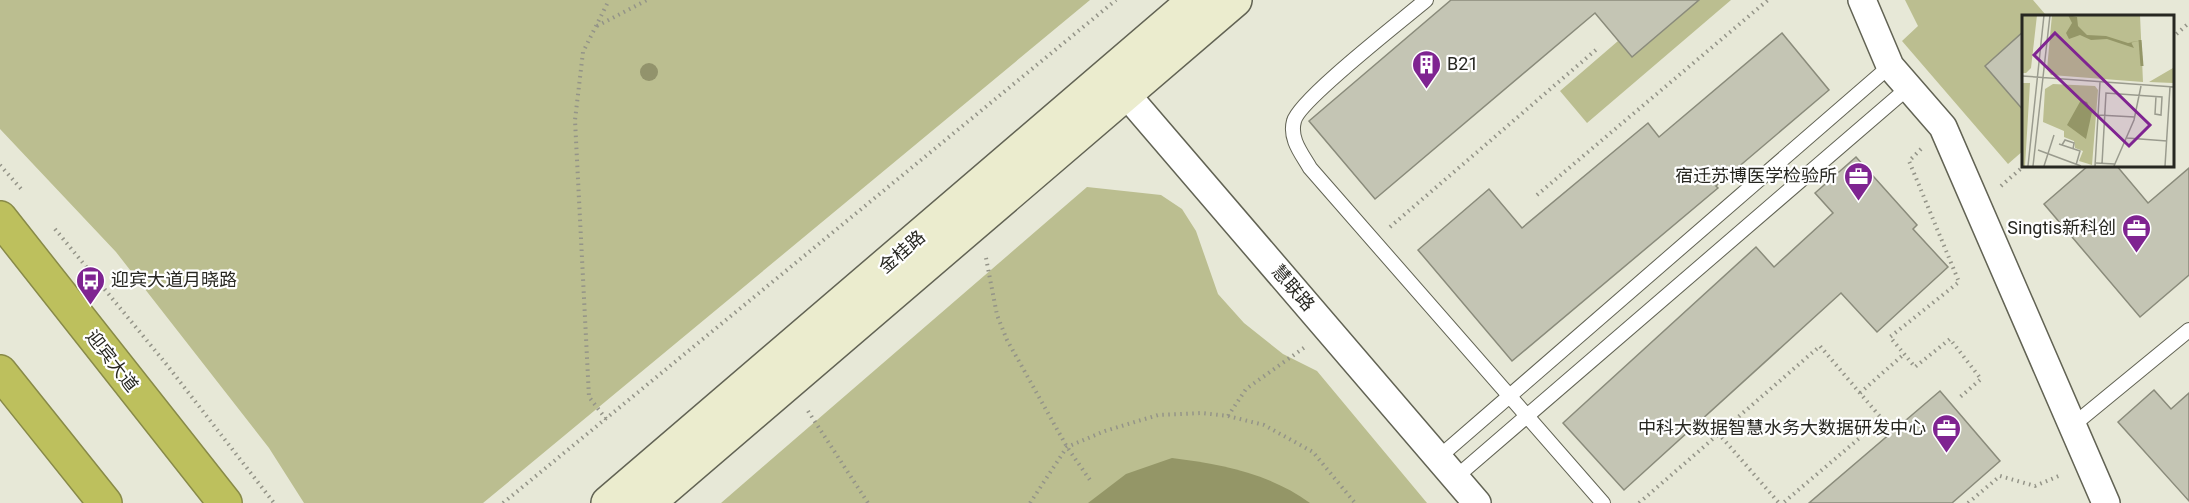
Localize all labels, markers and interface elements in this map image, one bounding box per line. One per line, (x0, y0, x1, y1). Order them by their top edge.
inset map (2022, 15, 2174, 166)
building icon: B21 (1410, 48, 1442, 90)
place label: B21 (1447, 53, 1478, 74)
office icon: 宿迁苏博医学检验所 (1842, 160, 1874, 202)
place label: 宿迁苏博医学检验所 (1675, 165, 1837, 186)
office icon: Singtis新科创 (2121, 212, 2153, 254)
place label: Singtis新科创 (2007, 217, 2116, 238)
street label: 金桂路 (874, 226, 929, 277)
street label: 慧联路 (1268, 260, 1319, 315)
bus stop icon: 迎宾大道月晓路 (74, 264, 106, 306)
place label: 迎宾大道月晓路 (111, 269, 237, 290)
street label: 迎宾大道 (82, 326, 143, 396)
office icon: 中科大数据智慧水务大数据研发中心 (1931, 412, 1963, 454)
place label: 中科大数据智慧水务大数据研发中心 (1638, 417, 1926, 438)

